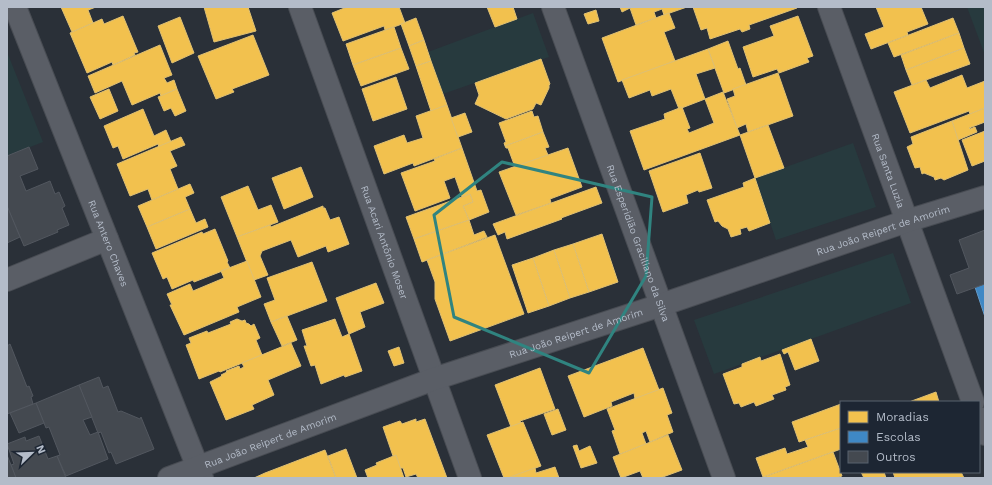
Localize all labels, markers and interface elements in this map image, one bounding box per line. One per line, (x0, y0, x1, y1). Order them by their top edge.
street label: Rua Santa Luzia (870, 132, 907, 210)
street label: Rua Esperidião Graciliano da Silva (605, 163, 672, 323)
street label: Rua Acari Antônio Moser (359, 184, 410, 300)
street label: Rua Antero Chaves (87, 198, 131, 288)
street label: Rua João Reipert de Amorim (815, 203, 951, 257)
street label: Rua João Reipert de Amorim (508, 306, 644, 360)
legend (840, 401, 980, 473)
text: Moradias (876, 410, 929, 424)
street label: Rua João Reipert de Amorim (203, 411, 338, 470)
text: Escolas (876, 430, 921, 444)
north arrow (12, 433, 52, 473)
text: N (33, 443, 48, 456)
text: Outros (876, 450, 916, 464)

